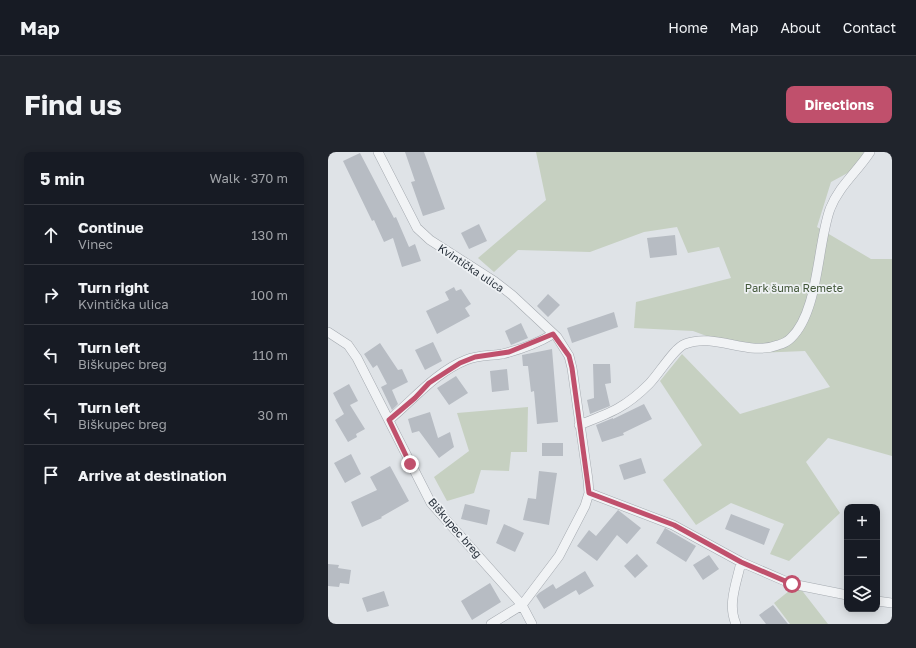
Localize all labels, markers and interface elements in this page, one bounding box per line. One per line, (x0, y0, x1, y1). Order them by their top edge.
text: Map (20, 16, 60, 39)
text: Home (668, 19, 708, 36)
text: Map (730, 19, 758, 36)
text: About (780, 19, 821, 36)
text: Contact (843, 19, 896, 36)
button: Directions (786, 86, 892, 123)
text: Find us (24, 88, 122, 121)
text: 5 min (40, 168, 84, 189)
text: Walk · 370 m (209, 170, 288, 186)
text: Continue (78, 218, 144, 236)
icon: ahead (40, 224, 62, 246)
text: 130 m (251, 227, 288, 243)
text: Vinec (78, 236, 113, 252)
street label: Kvintička ulica (436, 241, 507, 294)
text: Turn right (78, 278, 149, 296)
park label: Park šuma Remete (745, 281, 843, 294)
icon: right (40, 284, 62, 306)
text: 100 m (251, 287, 288, 303)
text: Kvintička ulica (78, 296, 169, 312)
text: Turn left (78, 338, 140, 356)
icon: left (40, 344, 62, 366)
text: 110 m (253, 347, 288, 363)
text: Biškupec breg (78, 356, 167, 372)
text: Turn left (78, 398, 140, 416)
icon: left (40, 404, 62, 426)
text: 30 m (258, 407, 288, 423)
text: Biškupec breg (78, 416, 167, 432)
route end (401, 455, 419, 473)
icon: arrive (40, 464, 62, 486)
text: Arrive at destination (78, 466, 227, 484)
street label: Biškupec breg (426, 495, 485, 560)
map controls (844, 504, 880, 612)
button: + (844, 504, 880, 540)
button: − (844, 540, 880, 576)
route start (783, 575, 801, 593)
button: layers (844, 576, 880, 612)

